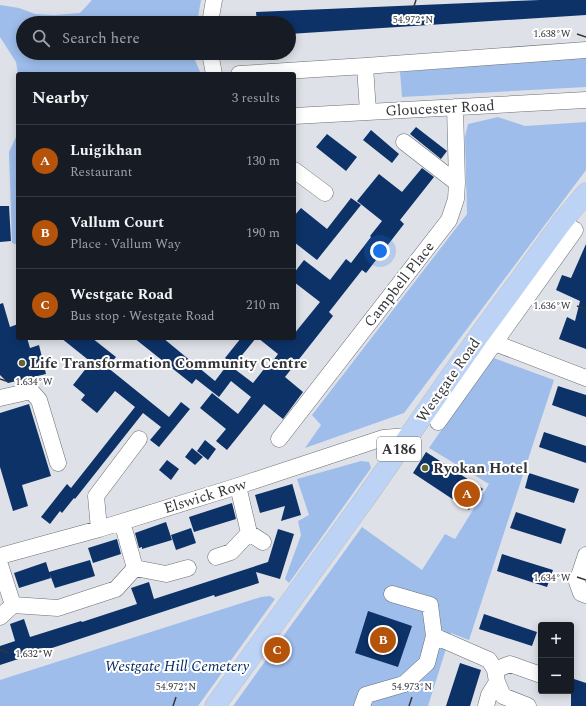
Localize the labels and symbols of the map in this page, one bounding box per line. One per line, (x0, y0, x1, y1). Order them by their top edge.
text: 54.972°N (393, 12, 433, 28)
text: 1.638°W (533, 26, 571, 42)
street label: Gloucester Road (385, 94, 495, 123)
street label: Campbell Place (358, 236, 440, 332)
your location (370, 241, 390, 261)
text: 1.636°W (533, 298, 571, 314)
street label: Westgate Road (411, 333, 486, 427)
place label: Life Transformation Community Centre (30, 352, 308, 375)
marker: Life Transformation Community Centre (17, 358, 27, 368)
text: 1.634°W (15, 374, 53, 390)
road number: A186 (377, 437, 421, 461)
place label: Ryokan Hotel (433, 457, 528, 480)
marker: Ryokan Hotel (420, 463, 430, 473)
street label: Elswick Row (161, 473, 250, 520)
pin: A (454, 479, 480, 509)
text: 1.634°W (533, 570, 571, 586)
pin: B (370, 625, 396, 655)
pin: C (264, 635, 290, 665)
text: 1.632°W (15, 646, 53, 662)
park label: Westgate Hill Cemetery (105, 655, 250, 678)
text: 54.972°N (156, 679, 196, 695)
text: 54.973°N (392, 679, 432, 695)

